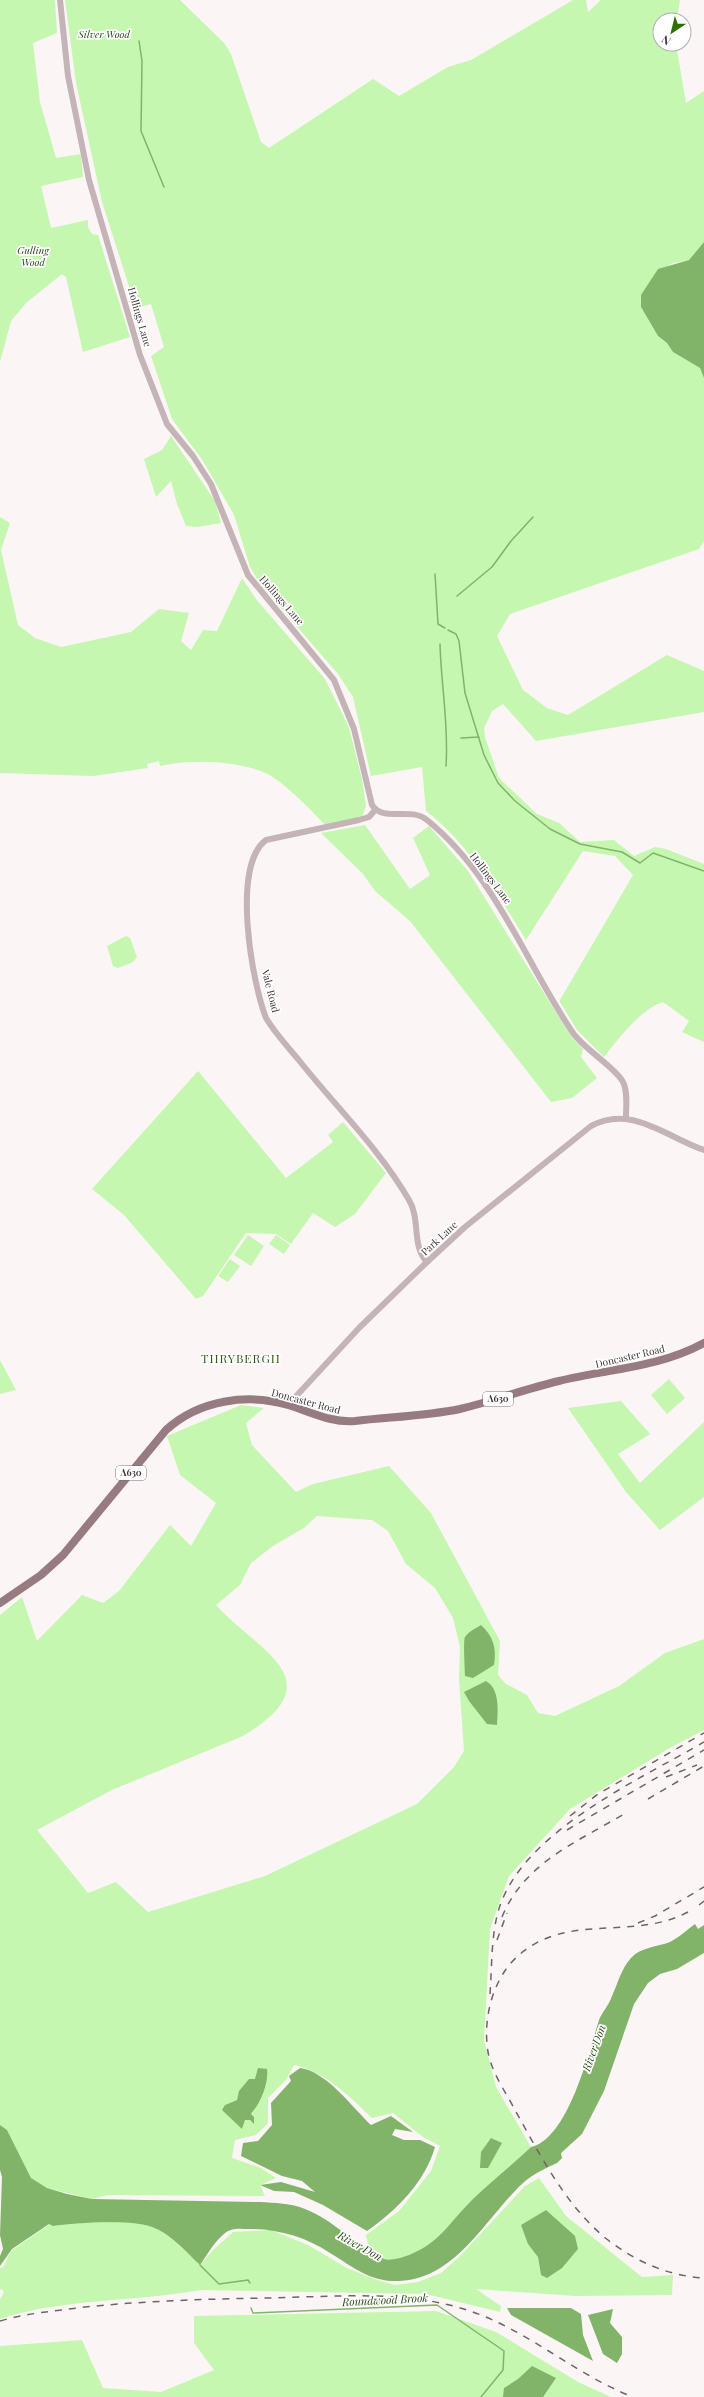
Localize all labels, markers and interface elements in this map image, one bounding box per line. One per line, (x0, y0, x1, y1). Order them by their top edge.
north arrow (652, 12, 692, 52)
park label: Silver Wood (77, 27, 130, 41)
text: N (658, 32, 674, 49)
park label: Gulling Wood (17, 243, 50, 269)
street label: Hollings Lane (125, 286, 155, 348)
street label: Hollings Lane (257, 572, 307, 628)
street label: Hollings Lane (467, 849, 515, 907)
street label: Vale Road (259, 967, 283, 1014)
street label: Park Lane (418, 1218, 460, 1258)
street label: Doncaster Road (594, 1341, 666, 1371)
district label: THRYBERGH (201, 1350, 281, 1366)
street label: Doncaster Road (270, 1385, 342, 1417)
road number: A630 (483, 1392, 513, 1406)
road number: A630 (116, 1466, 146, 1480)
water label: River Don (578, 2023, 609, 2074)
water label: River Don (335, 2227, 385, 2264)
water label: Roundwood Brook (341, 2290, 429, 2309)

